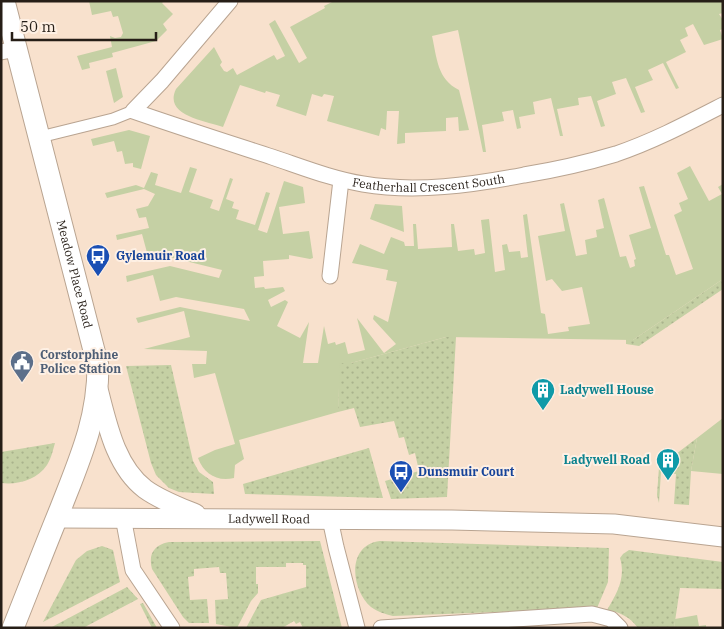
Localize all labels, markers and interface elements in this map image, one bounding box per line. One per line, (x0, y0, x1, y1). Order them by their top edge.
scale bar (12, 10, 156, 42)
text: 50 m (20, 17, 56, 36)
street label: Featherhall Crescent South (351, 171, 506, 195)
street label: Meadow Place Road (54, 218, 96, 330)
bus stop icon: Gylemuir Road (85, 243, 111, 277)
place label: Gylemuir Road (116, 248, 205, 263)
place label: Corstorphine Police Station (40, 347, 121, 376)
public building icon: Corstorphine Police Station (9, 349, 35, 383)
building icon: Ladywell House (530, 377, 556, 411)
place label: Ladywell House (560, 382, 654, 397)
building icon: Ladywell Road (655, 447, 681, 481)
place label: Ladywell Road (563, 452, 650, 467)
bus stop icon: Dunsmuir Court (388, 459, 414, 493)
place label: Dunsmuir Court (418, 464, 515, 479)
street label: Ladywell Road (228, 511, 310, 526)

